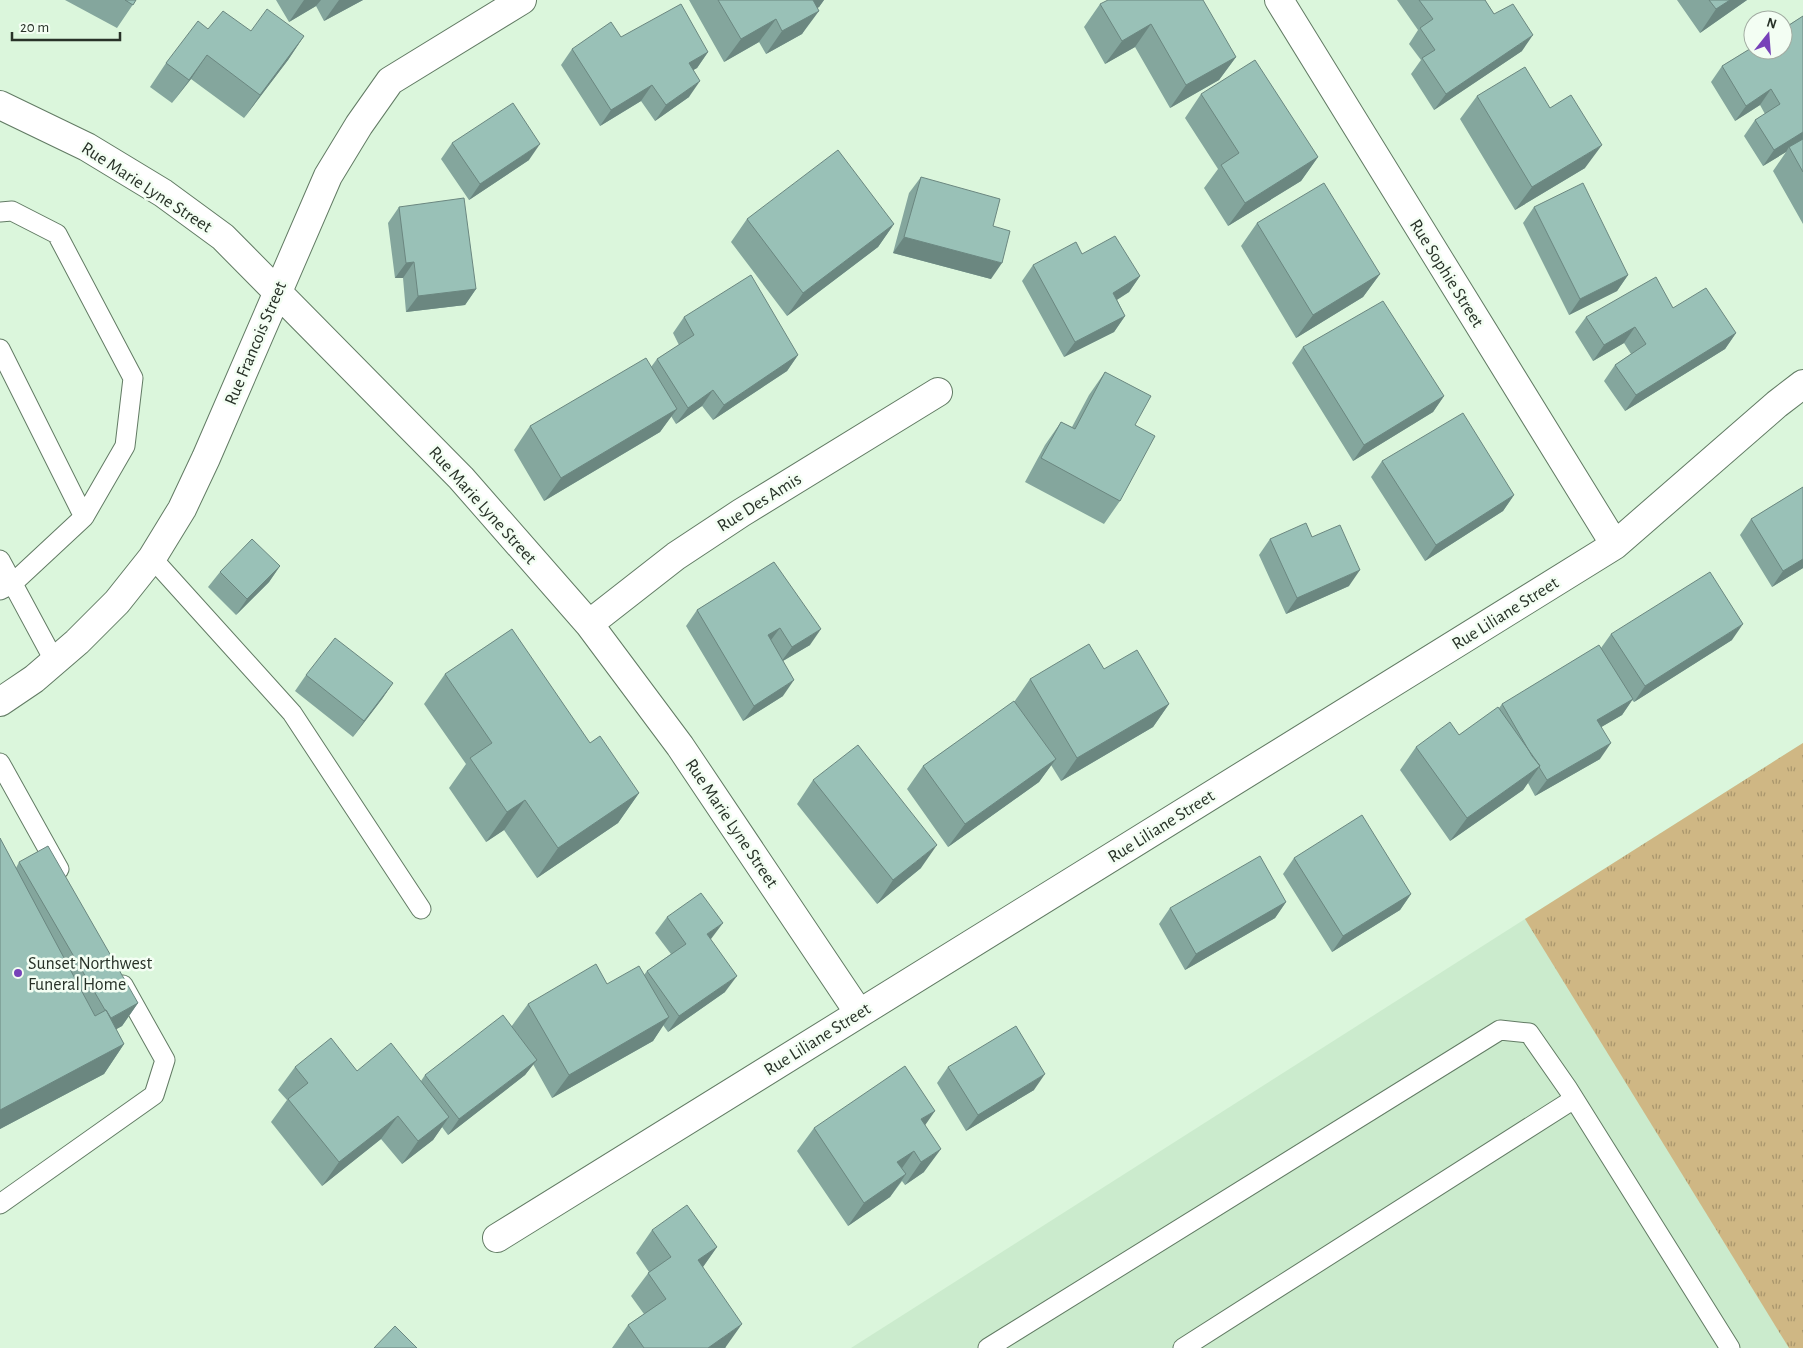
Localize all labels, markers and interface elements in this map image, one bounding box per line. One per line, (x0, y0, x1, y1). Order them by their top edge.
scale bar (12, 10, 120, 42)
north arrow (1743, 10, 1793, 60)
text: N (1765, 15, 1778, 32)
text: 20 m (20, 20, 49, 35)
street label: Rue Marie Lyne Street (78, 139, 215, 237)
street label: Rue Sophie Street (1406, 216, 1487, 331)
street label: Rue Francois Street (222, 279, 290, 408)
street label: Rue Marie Lyne Street (425, 443, 540, 568)
street label: Rue Des Amis (714, 470, 805, 536)
street label: Rue Liliane Street (1449, 574, 1562, 654)
street label: Rue Marie Lyne Street (681, 756, 781, 892)
street label: Rue Liliane Street (1105, 787, 1218, 867)
place label: Sunset Northwest Funeral Home (28, 955, 152, 994)
marker: Sunset Northwest Funeral Home (12, 967, 24, 979)
street label: Rue Liliane Street (761, 1000, 874, 1080)

